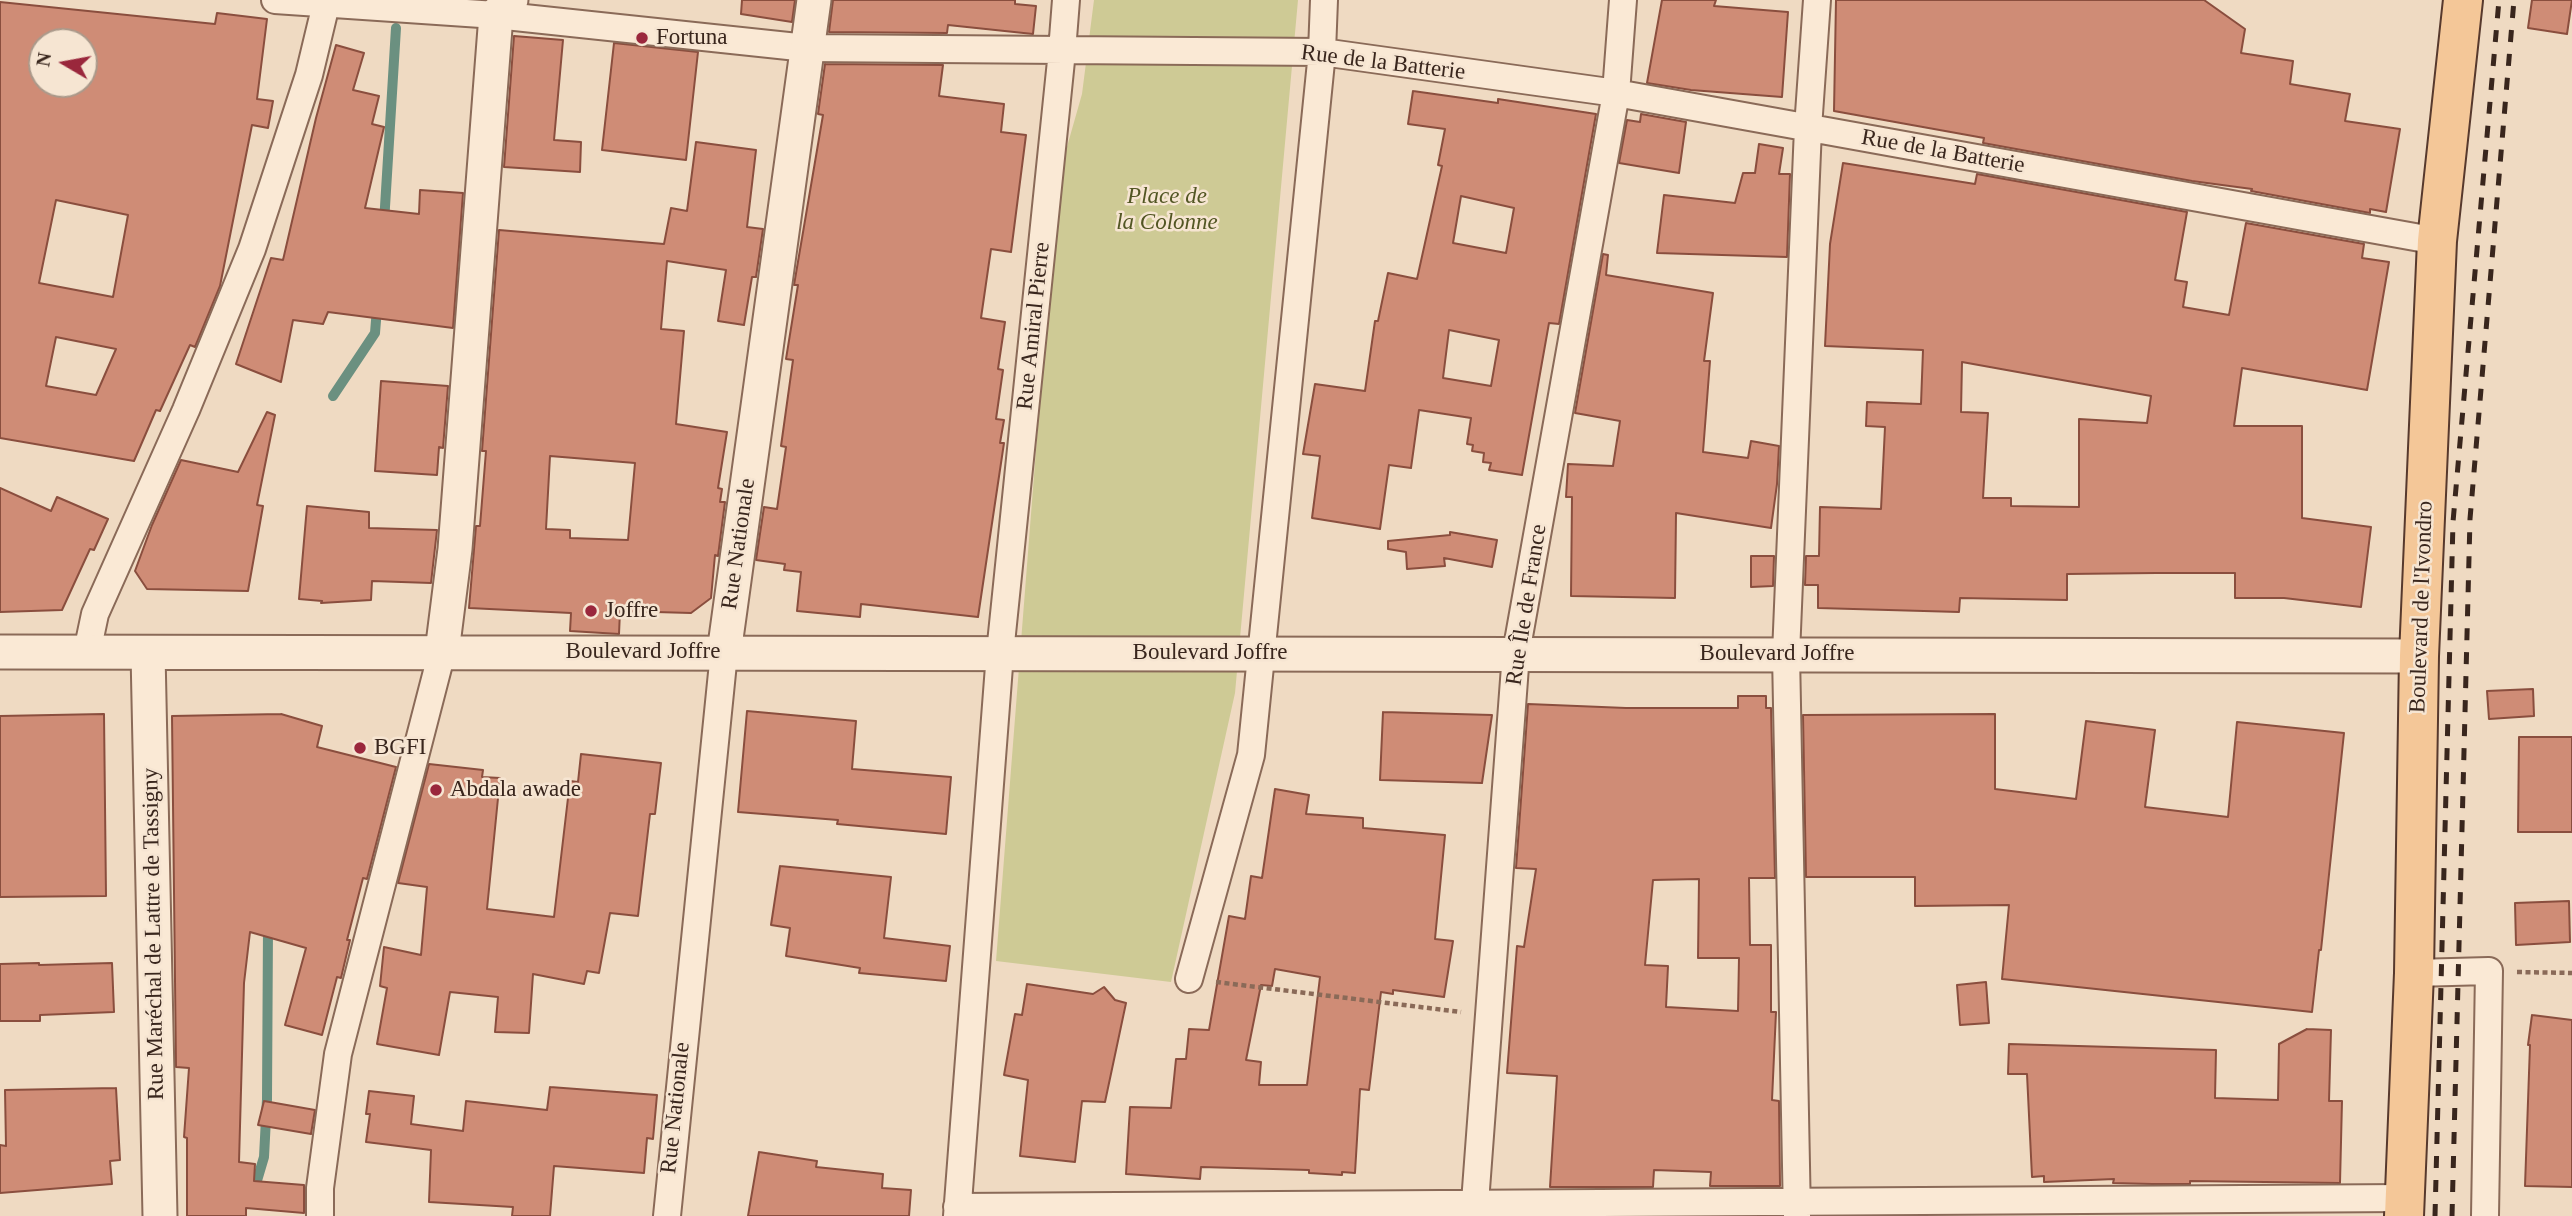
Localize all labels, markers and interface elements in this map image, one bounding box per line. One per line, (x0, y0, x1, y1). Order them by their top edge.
place label: Fortuna (656, 24, 728, 52)
north arrow (28, 28, 98, 98)
marker: Fortuna (634, 30, 650, 46)
street label: Rue de la Batterie (1299, 39, 1467, 87)
text: N (32, 51, 55, 68)
street label: Rue de la Batterie (1859, 124, 2027, 180)
park label: Place de la Colonne (1116, 183, 1218, 237)
street label: Rue Amiral Pierre (1011, 241, 1057, 411)
street label: Rue Nationale (716, 477, 762, 611)
street label: Boulevard de l'Ivondro (2405, 500, 2439, 714)
street label: Rue Île de France (1501, 522, 1553, 688)
place label: Joffre (605, 597, 658, 625)
marker: Joffre (583, 603, 599, 619)
street label: Boulevard Joffre (566, 638, 720, 666)
street label: Boulevard Joffre (1133, 639, 1287, 667)
street label: Boulevard Joffre (1700, 640, 1854, 668)
place label: BGFI (374, 734, 426, 762)
marker: BGFI (352, 740, 368, 756)
street label: Rue Maréchal de Lattre de Tassigny (137, 768, 171, 1100)
place label: Abdala awade (450, 776, 581, 804)
marker: Abdala awade (428, 782, 444, 798)
street label: Rue Nationale (655, 1041, 697, 1175)

